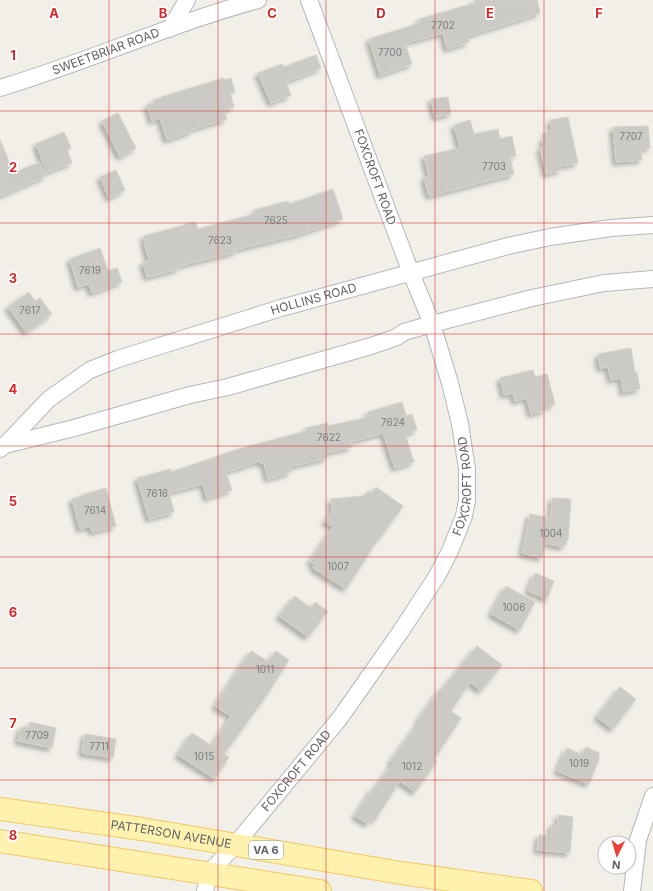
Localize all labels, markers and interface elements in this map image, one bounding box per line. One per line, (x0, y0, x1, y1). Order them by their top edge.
text: A (49, 5, 59, 21)
text: B (159, 5, 168, 21)
text: C (267, 5, 277, 21)
text: D (376, 5, 386, 21)
text: E (486, 5, 494, 21)
text: F (595, 5, 603, 21)
house number: 7702 (431, 19, 455, 31)
street label: SWEETBRIAR ROAD (50, 25, 162, 78)
house number: 7700 (378, 46, 402, 58)
text: 1 (10, 47, 16, 63)
street label: FOXCROFT ROAD (351, 127, 400, 227)
house number: 7707 (619, 130, 643, 142)
text: 2 (9, 159, 17, 175)
house number: 7703 (482, 160, 506, 172)
house number: 7625 (264, 214, 288, 226)
house number: 7623 (208, 234, 232, 246)
house number: 7619 (79, 264, 101, 276)
text: 3 (9, 270, 17, 286)
street label: HOLLINS ROAD (269, 280, 358, 318)
house number: 7617 (19, 304, 41, 316)
text: 4 (9, 381, 18, 397)
house number: 7624 (381, 416, 405, 428)
house number: 7622 (317, 431, 341, 443)
street label: FOXCROFT ROAD (449, 435, 474, 538)
house number: 7616 (146, 487, 168, 499)
text: 5 (9, 493, 17, 509)
house number: 7614 (84, 504, 106, 516)
house number: 1004 (539, 527, 563, 539)
house number: 1007 (327, 560, 349, 572)
house number: 1006 (503, 601, 525, 613)
text: 6 (9, 604, 17, 620)
house number: 1011 (256, 663, 274, 675)
text: 7 (9, 715, 17, 731)
street label: FOXCROFT ROAD (258, 727, 334, 814)
house number: 7709 (25, 729, 49, 741)
house number: 7711 (89, 740, 109, 752)
house number: 1015 (194, 750, 214, 762)
house number: 1019 (569, 757, 589, 769)
house number: 1012 (402, 760, 422, 772)
street label: PATTERSON AVENUE (110, 817, 233, 851)
text: 8 (9, 827, 17, 843)
north arrow (597, 835, 637, 875)
road number: VA 6 (249, 841, 283, 859)
text: N (611, 858, 621, 872)

